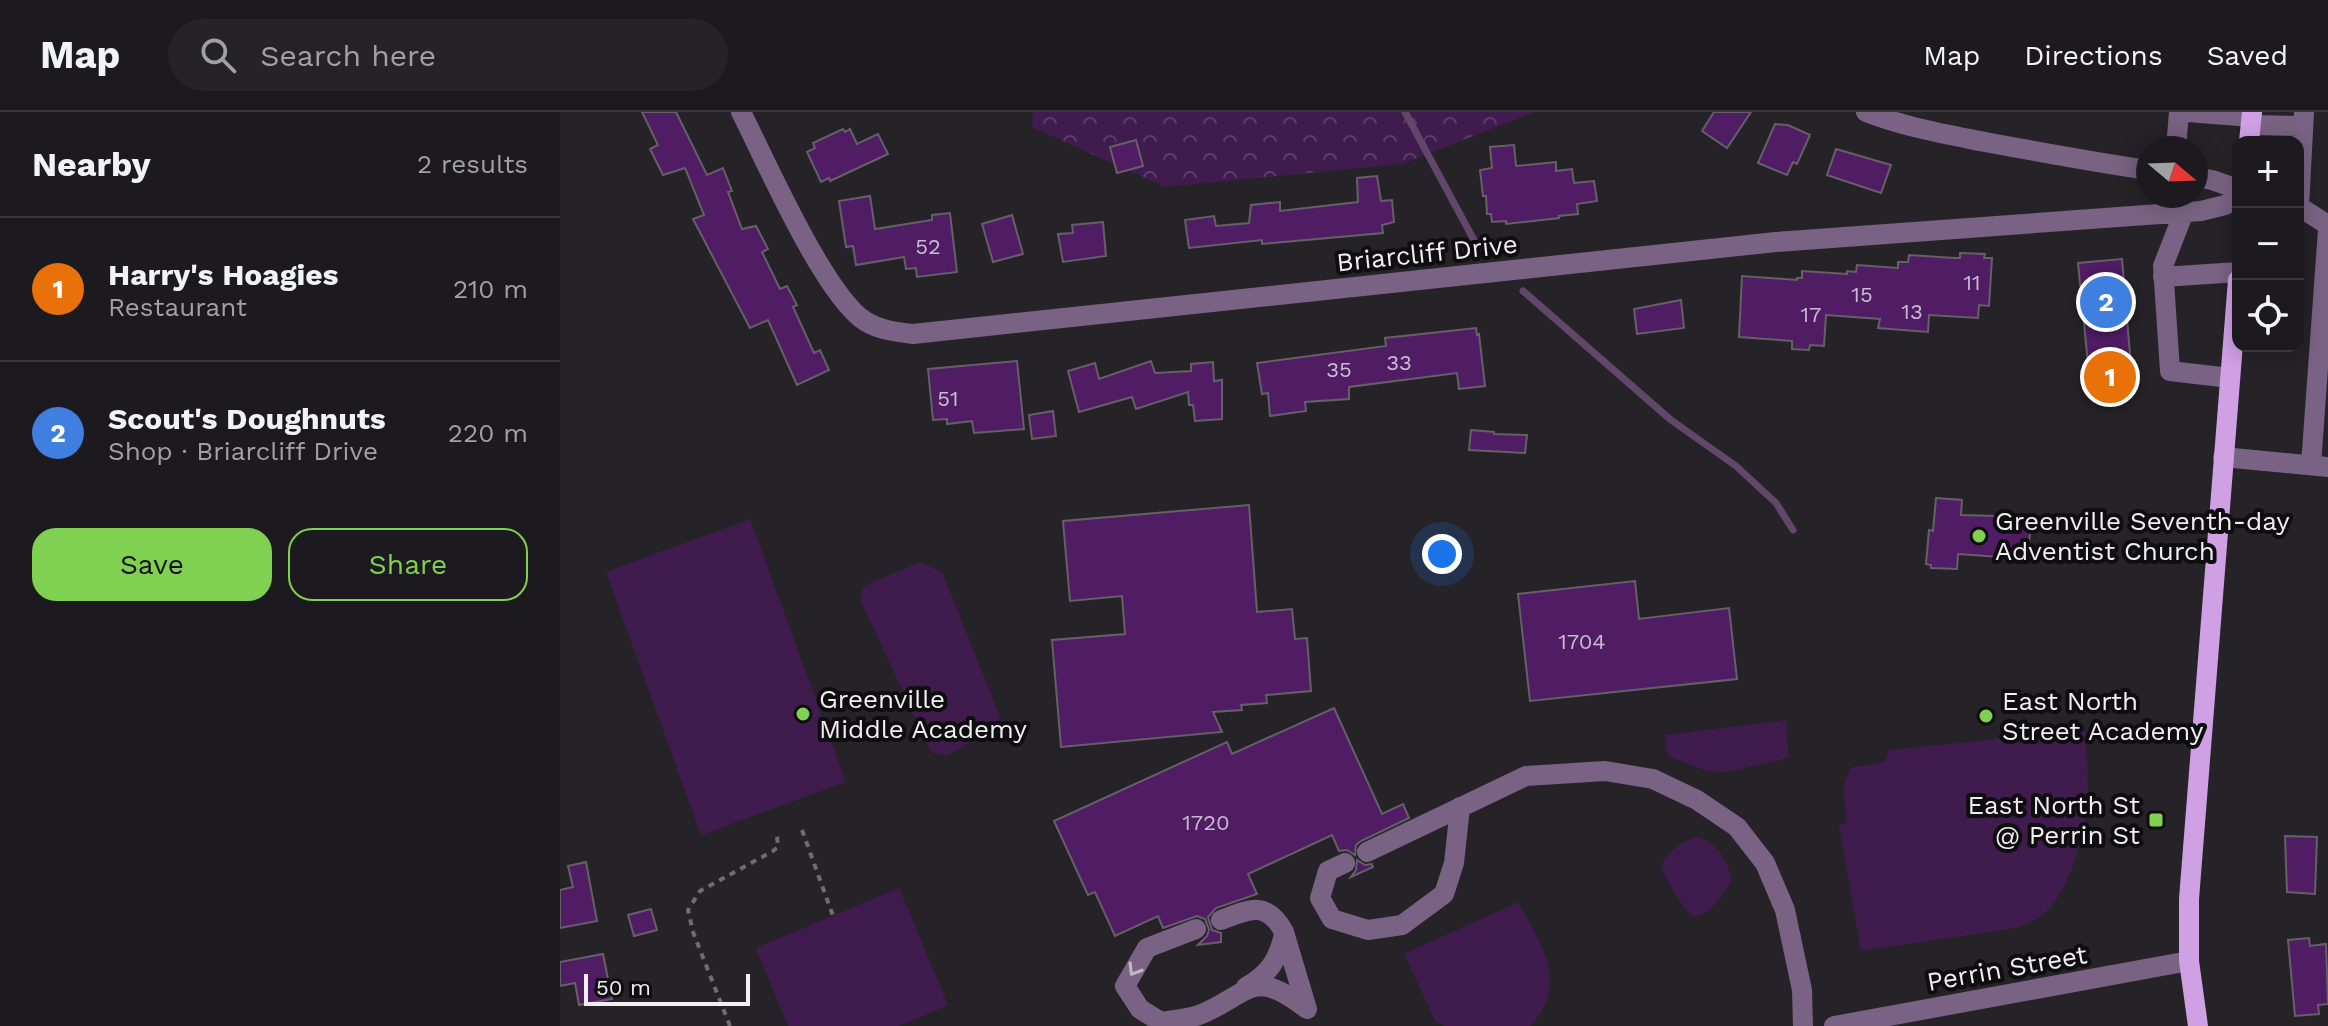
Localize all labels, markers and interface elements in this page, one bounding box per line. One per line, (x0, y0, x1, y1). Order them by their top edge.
search box (168, 19, 728, 91)
text: Map (40, 33, 120, 77)
icon: search (196, 33, 240, 77)
text: Search here (260, 38, 436, 73)
text: Map (1923, 39, 1980, 72)
text: Directions (2024, 39, 2163, 72)
text: Saved (2207, 39, 2288, 72)
north arrow (2136, 136, 2208, 208)
map controls (2232, 136, 2304, 352)
button: + (2232, 136, 2304, 208)
text: Nearby (32, 144, 151, 184)
text: 2 results (417, 149, 528, 179)
button: − (2232, 208, 2304, 280)
street label: Briarcliff Drive (1335, 229, 1519, 277)
house number: 52 (915, 234, 941, 259)
text: Harry's Hoagies (108, 257, 339, 292)
house number: 11 (1963, 270, 1981, 295)
pin: 2 (2080, 272, 2132, 332)
text: 1 (52, 274, 64, 304)
text: 210 m (453, 274, 528, 304)
button: locate (2232, 280, 2304, 352)
house number: 15 (1851, 282, 1873, 307)
text: Restaurant (108, 292, 247, 322)
house number: 13 (1901, 299, 1923, 324)
house number: 17 (1801, 302, 1821, 327)
pin: 1 (2084, 347, 2136, 407)
house number: 33 (1386, 350, 1412, 375)
house number: 35 (1326, 357, 1352, 382)
house number: 51 (937, 386, 959, 411)
text: Scout's Doughnuts (108, 401, 386, 436)
text: 2 (50, 418, 66, 448)
text: 220 m (448, 418, 528, 448)
text: Shop · Briarcliff Drive (108, 436, 378, 466)
place label: Greenville Seventh-day Adventist Church (1995, 506, 2290, 566)
marker: Greenville Seventh-day Adventist Church (1970, 527, 1988, 545)
button: Save (32, 528, 272, 601)
button: Share (288, 528, 528, 601)
your location (1422, 534, 1462, 574)
house number: 1704 (1558, 629, 1606, 654)
place label: Greenville Middle Academy (819, 684, 1027, 744)
place label: East North Street Academy (2002, 686, 2204, 746)
marker: Greenville Middle Academy (794, 705, 812, 723)
marker: East North Street Academy (1977, 707, 1995, 725)
place label: East North St @ Perrin St (1968, 790, 2140, 850)
house number: 1720 (1182, 810, 1230, 835)
marker: East North St @ Perrin St (2147, 811, 2165, 829)
street label: Perrin Street (1925, 939, 2089, 997)
one-way arrow (1128, 961, 1144, 976)
scale bar (584, 970, 750, 1006)
text: 50 m (596, 975, 651, 1000)

